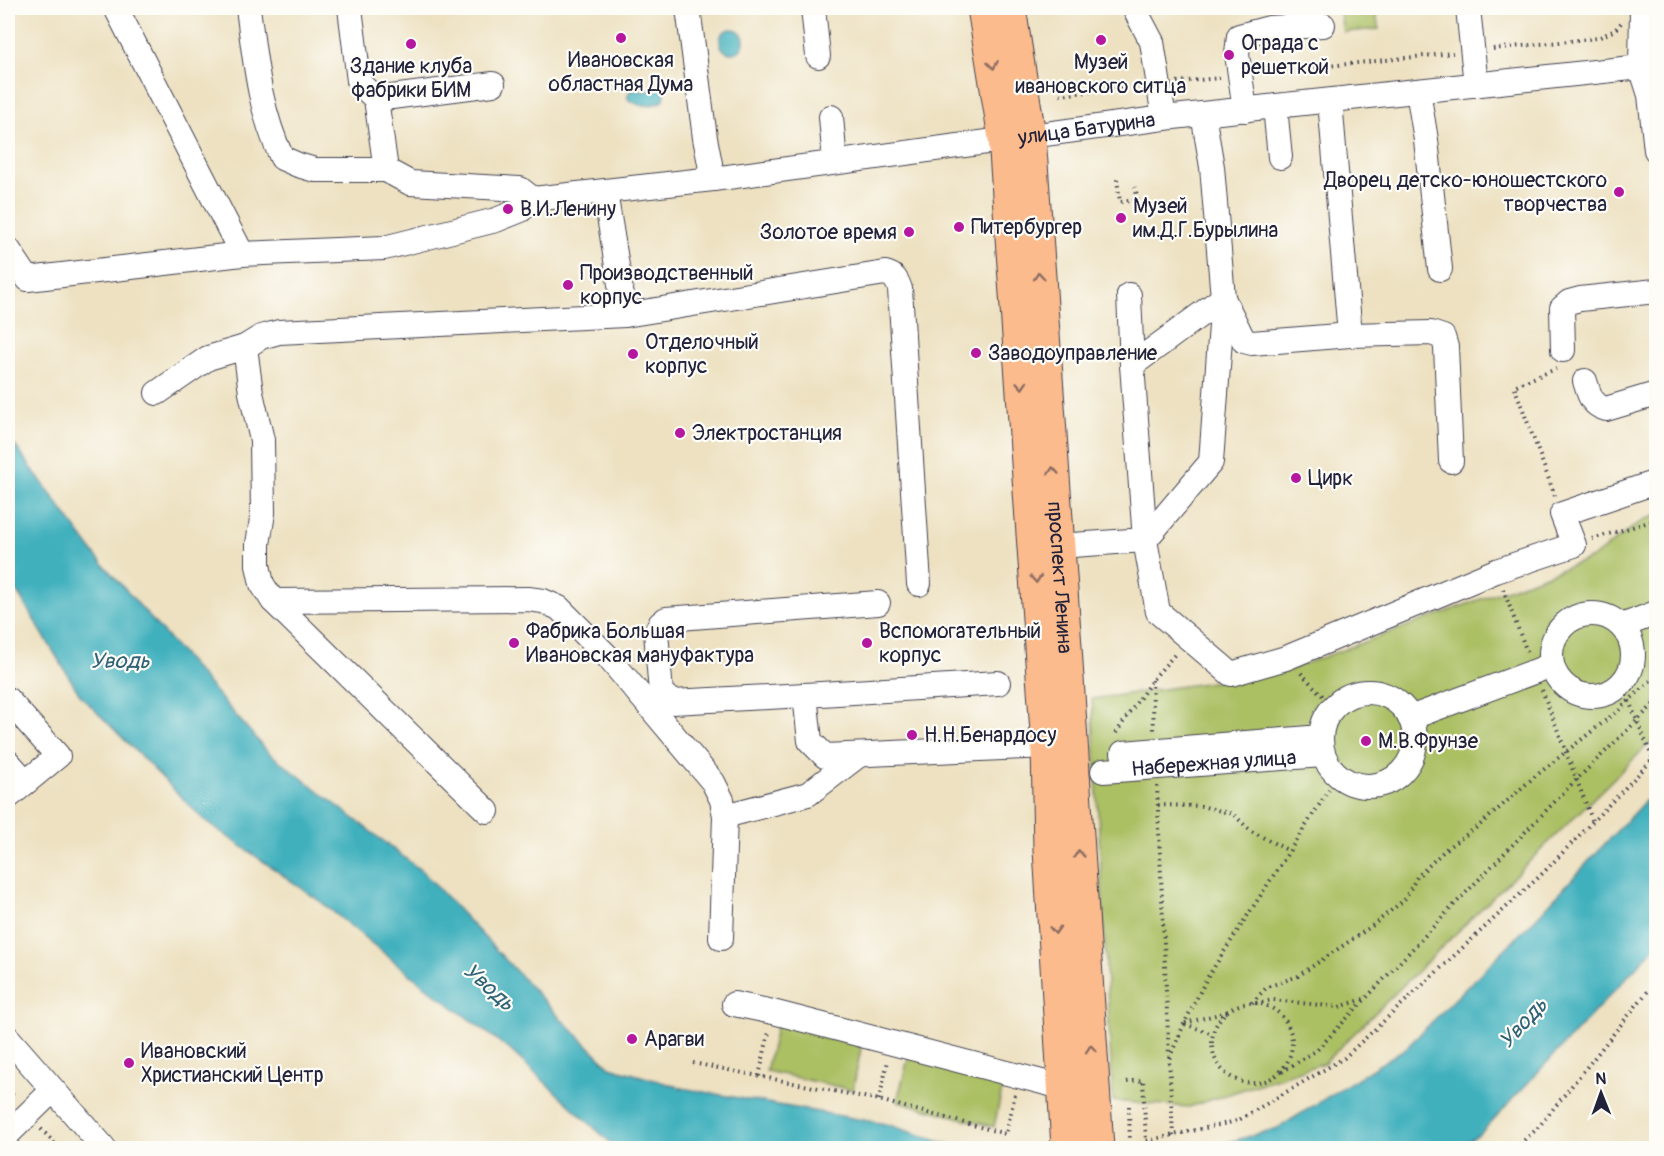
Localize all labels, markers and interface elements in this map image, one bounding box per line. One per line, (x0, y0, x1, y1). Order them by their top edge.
place label: Ограда с решеткой (1241, 30, 1329, 81)
marker: Ивановская областная Дума (614, 31, 628, 45)
marker: Музей ивановского ситца (1094, 33, 1108, 47)
marker: Здание клуба фабрики БИМ (404, 37, 418, 51)
place label: Ивановская областная Дума (549, 47, 693, 98)
marker: Ограда с решеткой (1222, 48, 1236, 62)
place label: Музей ивановского ситца (1016, 49, 1186, 100)
place label: Здание клуба фабрики БИМ (350, 53, 472, 104)
one-way arrow (987, 61, 999, 70)
street label: улица Батурина (1015, 106, 1157, 151)
place label: Дворец детско-юношестского творчества (1323, 167, 1607, 218)
marker: Дворец детско-юношестского творчества (1612, 185, 1626, 199)
place label: Музей им.Д.Г.Бурылина (1133, 193, 1278, 244)
place label: В.И.Ленину (520, 196, 616, 223)
marker: В.И.Ленину (501, 202, 515, 216)
marker: Музей им.Д.Г.Бурылина (1114, 211, 1128, 225)
place label: Питербургер (971, 214, 1082, 241)
place label: Золотое время (760, 219, 897, 246)
marker: Питербургер (952, 220, 966, 234)
marker: Золотое время (902, 225, 916, 239)
place label: Производственный корпус (580, 260, 753, 311)
one-way arrow (1033, 272, 1046, 281)
marker: Производственный корпус (561, 278, 575, 292)
place label: Отделочный корпус (645, 329, 759, 380)
place label: Заводоуправление (988, 340, 1158, 367)
marker: Заводоуправление (969, 346, 983, 360)
marker: Отделочный корпус (626, 347, 640, 361)
one-way arrow (1016, 380, 1029, 389)
place label: Электростанция (692, 420, 842, 447)
marker: Электростанция (673, 426, 687, 440)
place label: Цирк (1308, 465, 1353, 492)
one-way arrow (1046, 466, 1059, 475)
marker: Цирк (1289, 471, 1303, 485)
street label: проспект Ленина (1041, 500, 1079, 654)
one-way arrow (1029, 575, 1042, 584)
place label: Фабрика Большая Ивановская мануфактура (526, 618, 754, 669)
place label: Вспомогательный корпус (879, 618, 1041, 669)
marker: Фабрика Большая Ивановская мануфактура (507, 636, 521, 650)
marker: Вспомогательный корпус (860, 636, 874, 650)
water label: Уводь (90, 647, 150, 675)
place label: Н.Н.Бенардосу (924, 722, 1056, 749)
marker: Н.Н.Бенардосу (905, 728, 919, 742)
place label: М.В.Фрунзе (1378, 728, 1479, 755)
marker: М.В.Фрунзе (1359, 734, 1373, 748)
street label: Набережная улица (1130, 743, 1297, 782)
one-way arrow (1072, 849, 1085, 858)
one-way arrow (1048, 926, 1061, 935)
water label: Уводь (458, 957, 521, 1018)
water label: Уводь (1493, 991, 1554, 1054)
place label: Арагви (644, 1026, 704, 1053)
marker: Арагви (625, 1032, 639, 1046)
place label: Ивановский Христианский Центр (141, 1038, 324, 1089)
one-way arrow (1085, 1044, 1098, 1053)
marker: Ивановский Христианский Центр (122, 1056, 136, 1070)
north arrow (1571, 1063, 1631, 1123)
text: N (1595, 1069, 1607, 1089)

